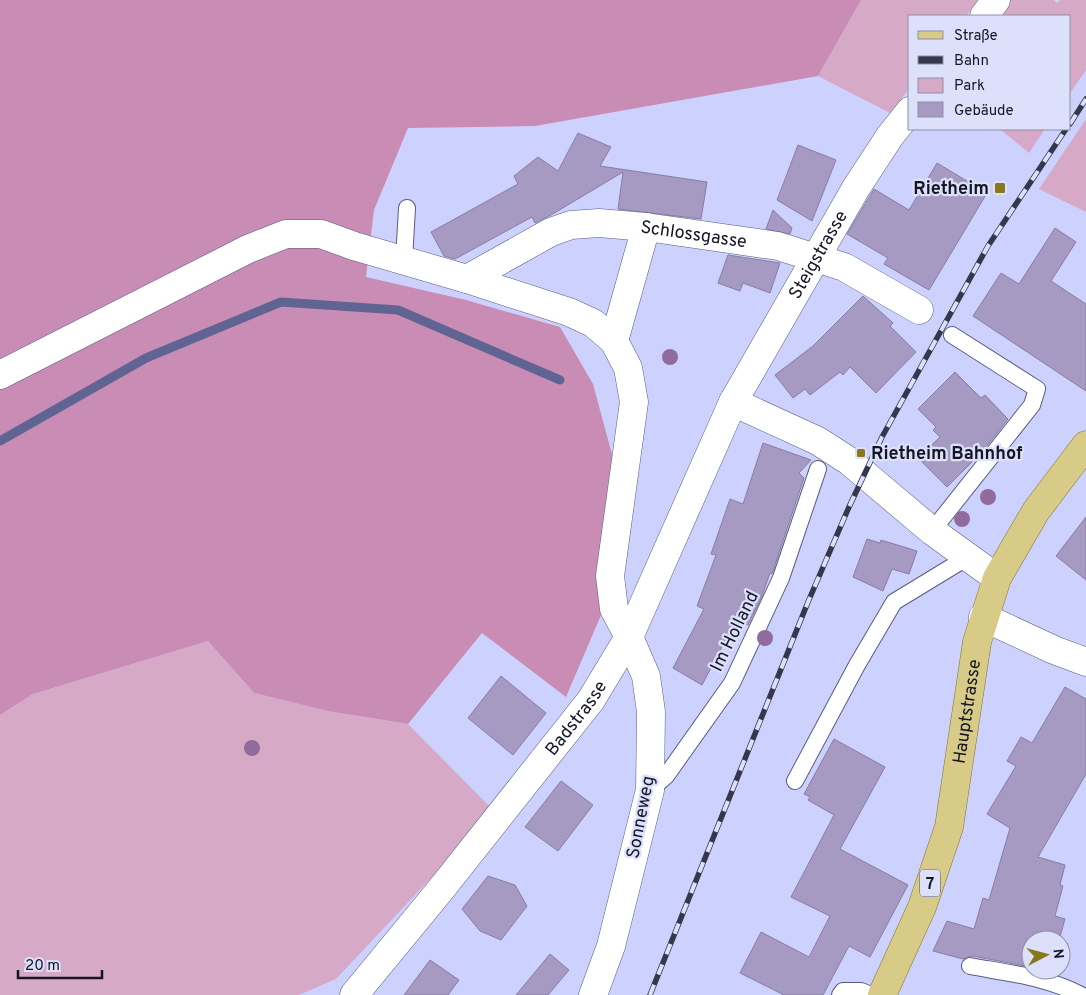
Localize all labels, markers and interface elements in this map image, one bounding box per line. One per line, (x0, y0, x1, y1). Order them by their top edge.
legend (908, 15, 1071, 130)
text: Straße (954, 27, 998, 46)
text: Bahn (954, 52, 989, 71)
text: Park (954, 77, 985, 96)
text: Gebäude (954, 102, 1014, 121)
place label: Rietheim (913, 178, 989, 201)
marker: Rietheim (993, 181, 1007, 195)
street label: Steigstrasse (785, 207, 854, 304)
street label: Schlossgasse (639, 216, 748, 254)
place label: Rietheim Bahnhof (871, 443, 1023, 466)
marker: Rietheim Bahnhof (855, 447, 867, 459)
street label: Im Holland (706, 588, 765, 676)
street label: Hauptstrasse (949, 658, 987, 765)
street label: Badstrasse (541, 677, 613, 761)
street label: Sonneweg (622, 774, 661, 860)
road number: 7 (920, 870, 940, 896)
north arrow (1021, 930, 1071, 980)
scale bar (18, 948, 101, 980)
text: N (1048, 948, 1066, 960)
text: 20 m (25, 957, 60, 976)

